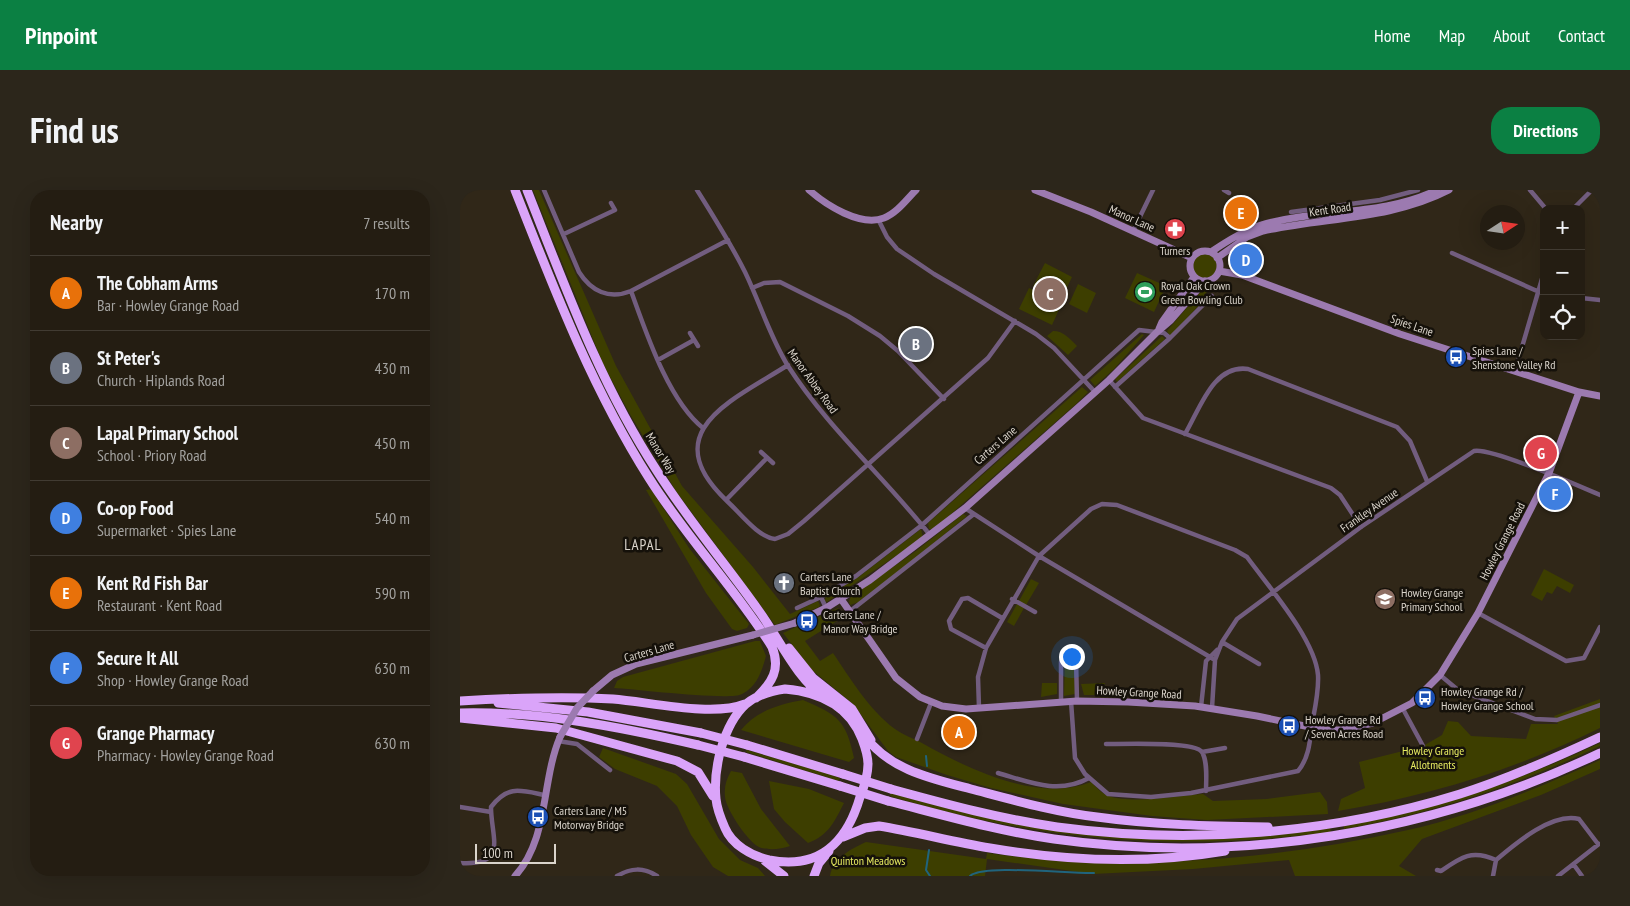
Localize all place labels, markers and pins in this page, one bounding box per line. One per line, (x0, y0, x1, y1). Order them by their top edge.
pin: E (1225, 194, 1257, 232)
pharmacy icon: Turners (1163, 217, 1187, 241)
pin: D (1230, 241, 1262, 279)
place label: Turners (1160, 243, 1190, 258)
pin: C (1034, 275, 1066, 313)
place label: Royal Oak Crown Green Bowling Club (1161, 278, 1243, 307)
sports icon: Royal Oak Crown Green Bowling Club (1133, 280, 1157, 304)
pin: B (900, 325, 932, 363)
place label: Spies Lane / Shenstone Valley Rd (1472, 343, 1555, 372)
bus stop icon: Spies Lane / Shenstone Valley Rd (1444, 345, 1468, 369)
pin: G (1525, 434, 1557, 472)
pin: F (1539, 475, 1571, 513)
place label: Carters Lane Baptist Church (800, 569, 860, 598)
church icon: Carters Lane Baptist Church (772, 571, 796, 595)
place label: Howley Grange Primary School (1401, 585, 1463, 614)
school or university icon: Howley Grange Primary School (1373, 587, 1397, 611)
place label: Carters Lane / Manor Way Bridge (823, 607, 898, 636)
bus stop icon: Carters Lane / Manor Way Bridge (795, 609, 819, 633)
place label: Howley Grange Rd / Howley Grange School (1441, 684, 1534, 713)
bus stop icon: Howley Grange Rd / Howley Grange School (1413, 686, 1437, 710)
place label: Howley Grange Rd / Seven Acres Road (1304, 712, 1383, 741)
pin: A (943, 713, 975, 751)
bus stop icon: Howley Grange Rd / Seven Acres Road (1277, 714, 1301, 738)
place label: Carters Lane / M5 Motorway Bridge (554, 803, 627, 832)
bus stop icon: Carters Lane / M5 Motorway Bridge (526, 805, 550, 829)

